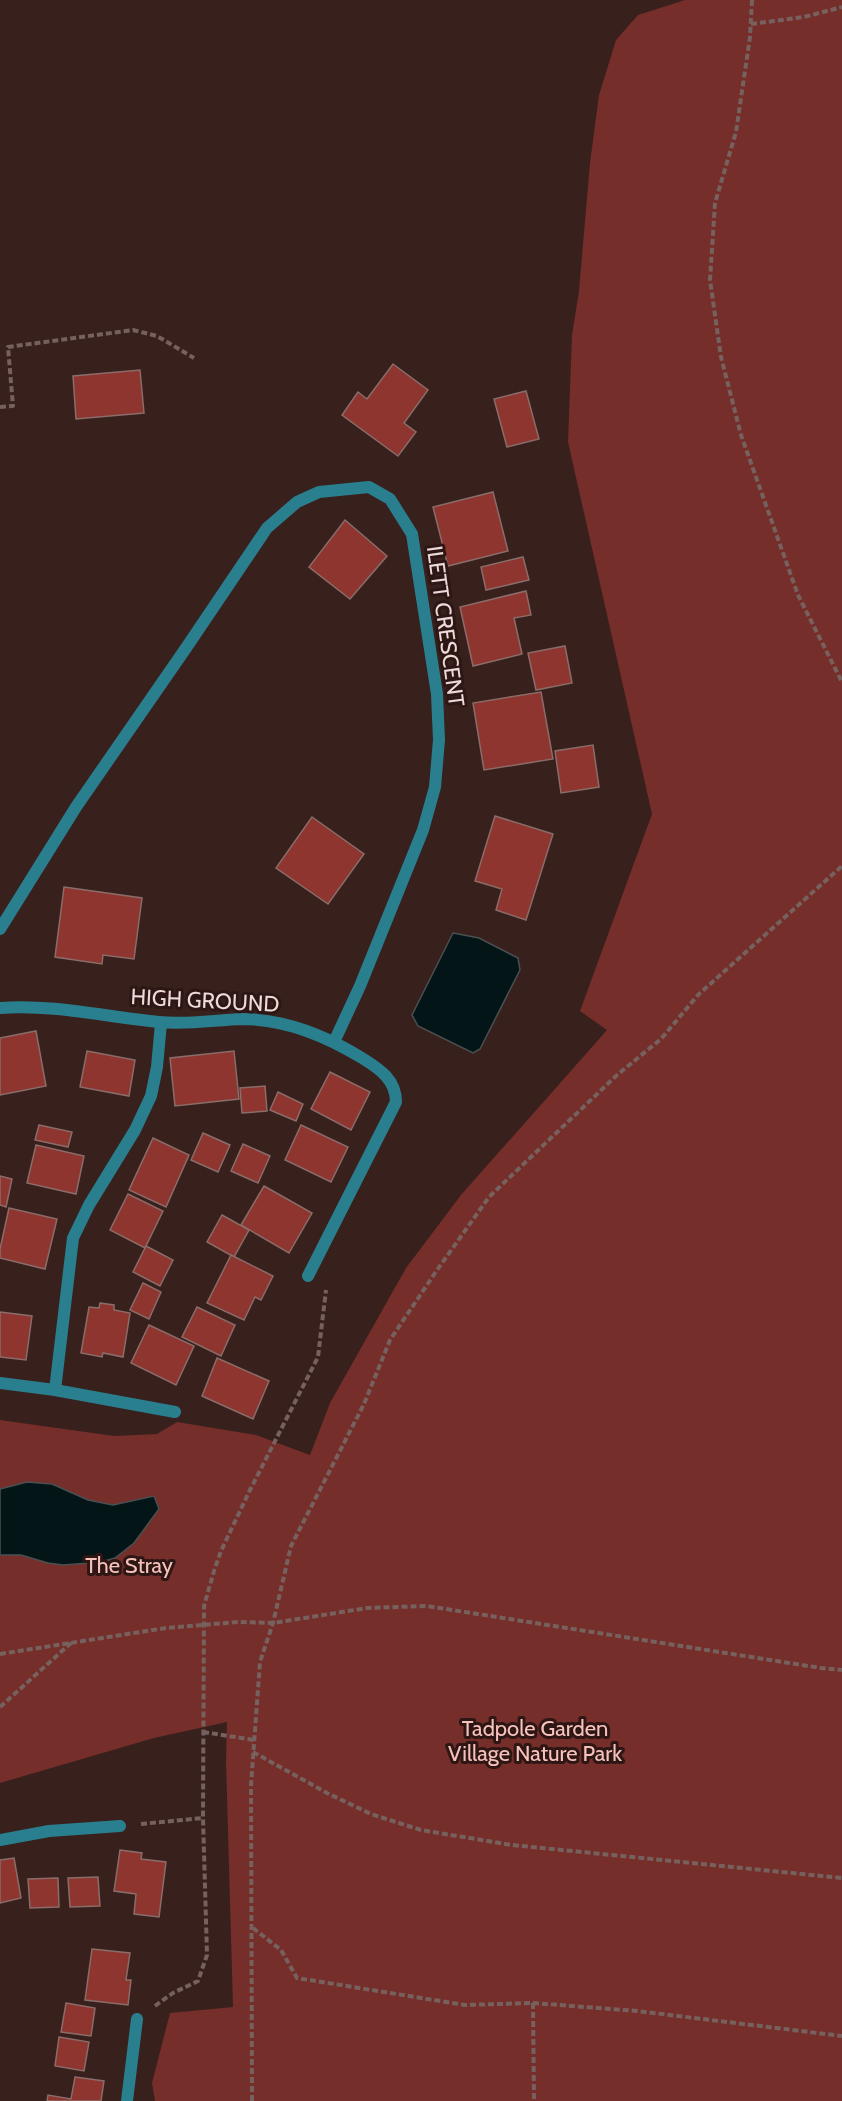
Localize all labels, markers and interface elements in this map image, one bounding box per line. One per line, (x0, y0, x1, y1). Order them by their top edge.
street label: ILETT CRESCENT (421, 544, 470, 708)
street label: HIGH GROUND (130, 983, 280, 1018)
park label: The Stray (85, 1552, 173, 1579)
park label: Tadpole Garden Village Nature Park (448, 1715, 622, 1767)

